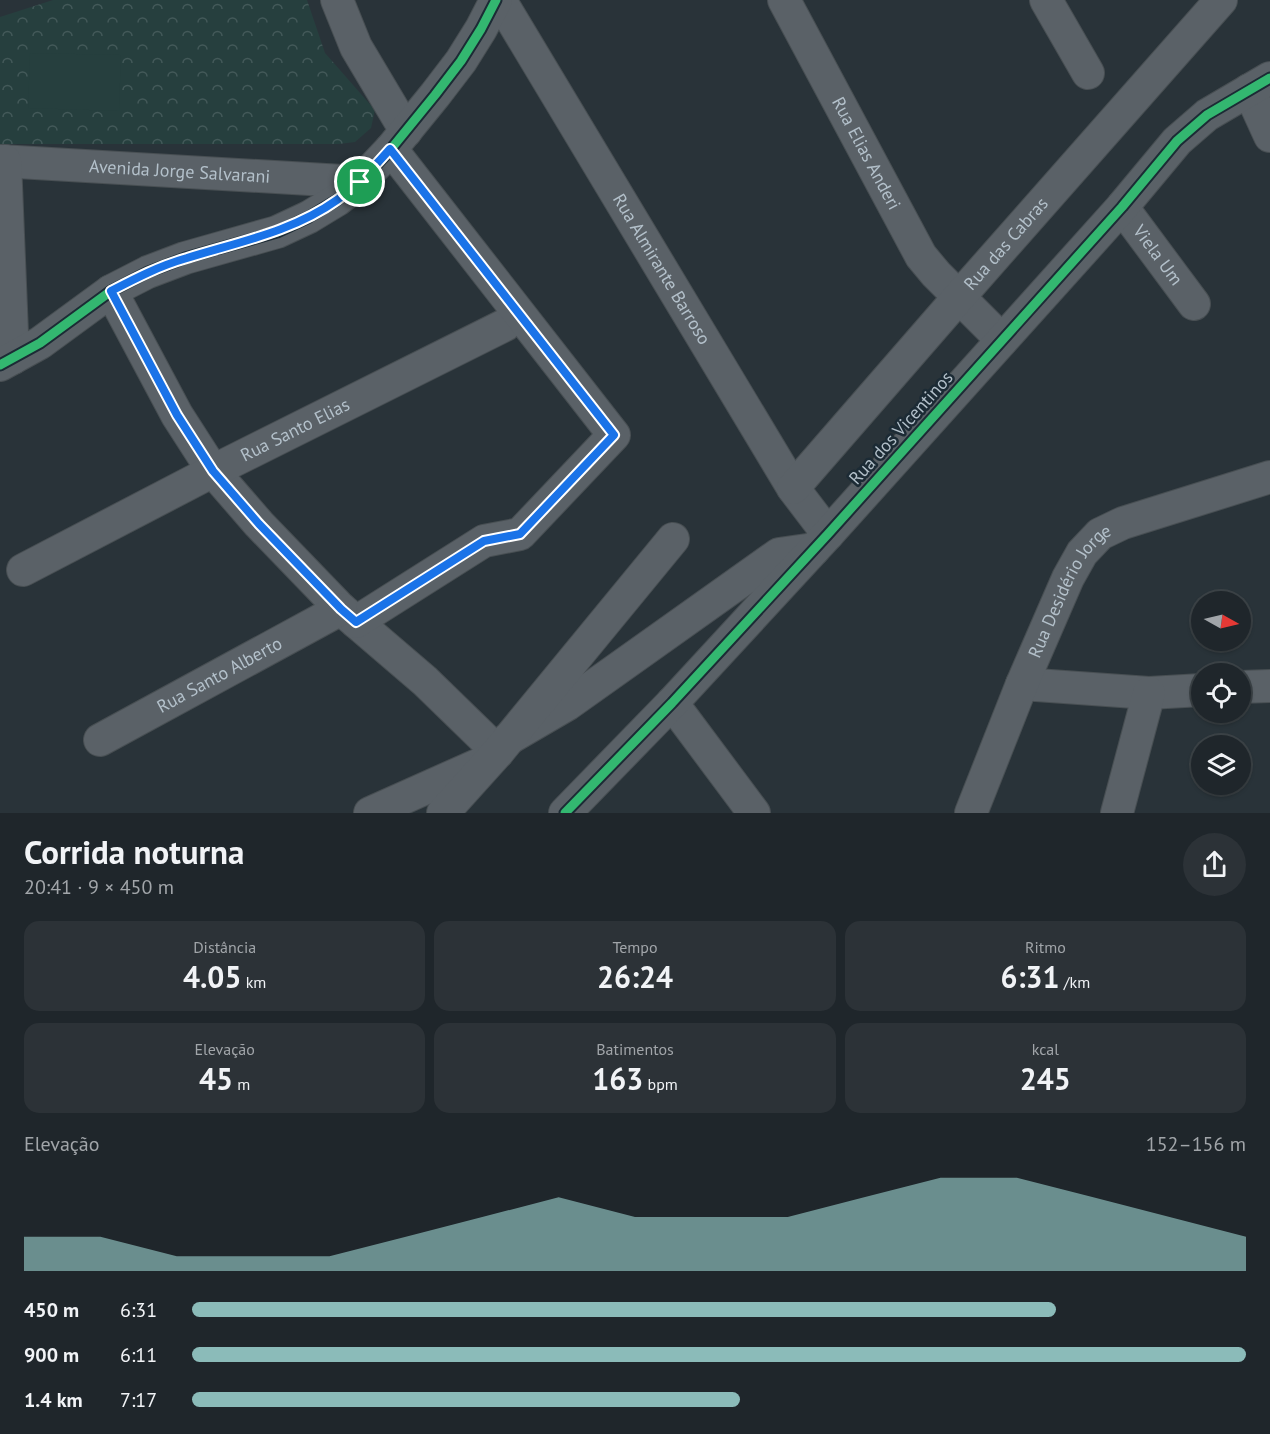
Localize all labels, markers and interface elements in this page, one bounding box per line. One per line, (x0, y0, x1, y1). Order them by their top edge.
street label: Rua Elias Anderi (827, 93, 906, 214)
street label: Avenida Jorge Salvarani (88, 154, 271, 188)
pin (334, 156, 385, 207)
icon: arrive (343, 165, 376, 198)
street label: Rua Almirante Barroso (608, 189, 716, 349)
street label: Rua das Cabras (958, 192, 1053, 295)
street label: Viela Um (1128, 219, 1188, 290)
street label: Rua dos Vicentinos (844, 366, 958, 489)
street label: Rua Santo Elias (236, 393, 353, 466)
street label: Rua Desidério Jorge (1023, 519, 1114, 661)
north arrow (1191, 591, 1251, 651)
map controls (1191, 591, 1251, 795)
street label: Rua Santo Alberto (153, 631, 286, 718)
button: locate (1191, 663, 1251, 723)
button: layers (1191, 735, 1251, 795)
text: Corrida noturna (24, 830, 244, 873)
button: share (1183, 833, 1246, 896)
text: 20:41 · 9 × 450 m (24, 874, 174, 900)
text: Distância (193, 937, 256, 957)
text: Tempo (612, 937, 658, 957)
text: Ritmo (1025, 937, 1066, 957)
text: 4.05 (183, 957, 241, 996)
text: 26:24 (597, 957, 673, 996)
text: 6:31 (1000, 957, 1060, 996)
text: km (241, 972, 266, 992)
text: /km (1060, 972, 1090, 992)
text: Elevação (194, 1039, 255, 1059)
text: Batimentos (596, 1039, 674, 1059)
text: kcal (1032, 1039, 1059, 1059)
text: 45 (199, 1059, 233, 1098)
text: 163 (592, 1059, 643, 1098)
text: 245 (1020, 1059, 1071, 1098)
text: m (233, 1074, 250, 1094)
text: bpm (643, 1074, 678, 1094)
text: Elevação (24, 1131, 100, 1157)
text: 152–156 m (1146, 1131, 1246, 1157)
text: 450 m (24, 1297, 79, 1323)
text: 6:31 (120, 1297, 157, 1323)
text: 900 m (24, 1342, 79, 1368)
text: 6:11 (120, 1342, 157, 1368)
text: 1.4 km (24, 1387, 83, 1413)
text: 7:17 (120, 1387, 157, 1413)

